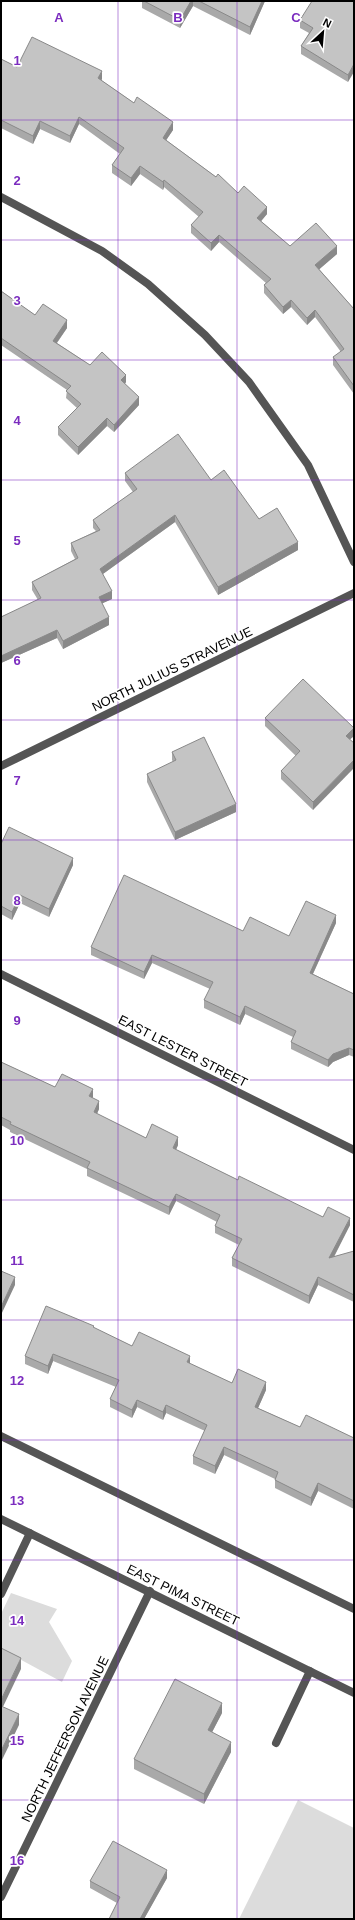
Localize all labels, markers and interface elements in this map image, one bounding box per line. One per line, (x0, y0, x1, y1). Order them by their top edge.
text: A (54, 10, 64, 25)
text: B (173, 10, 183, 25)
text: C (291, 10, 301, 25)
north arrow (303, 12, 343, 52)
text: N (321, 16, 334, 30)
text: 1 (13, 53, 21, 68)
text: 2 (13, 173, 21, 188)
text: 3 (13, 293, 21, 308)
text: 4 (13, 413, 21, 428)
text: 5 (13, 533, 21, 548)
street label: NORTH JULIUS STRAVENUE (89, 623, 255, 714)
text: 6 (13, 653, 21, 668)
text: 7 (13, 773, 21, 788)
text: 8 (13, 893, 21, 908)
street label: EAST LESTER STREET (116, 1012, 250, 1090)
text: 9 (13, 1013, 21, 1028)
text: 10 (10, 1133, 24, 1148)
text: 11 (10, 1253, 24, 1268)
text: 12 (10, 1373, 24, 1388)
text: 13 (10, 1493, 24, 1508)
street label: EAST PIMA STREET (124, 1561, 242, 1629)
text: 14 (10, 1613, 25, 1628)
street label: NORTH JEFFERSON AVENUE (18, 1654, 112, 1824)
text: 15 (10, 1733, 24, 1748)
text: 16 (10, 1853, 24, 1868)

